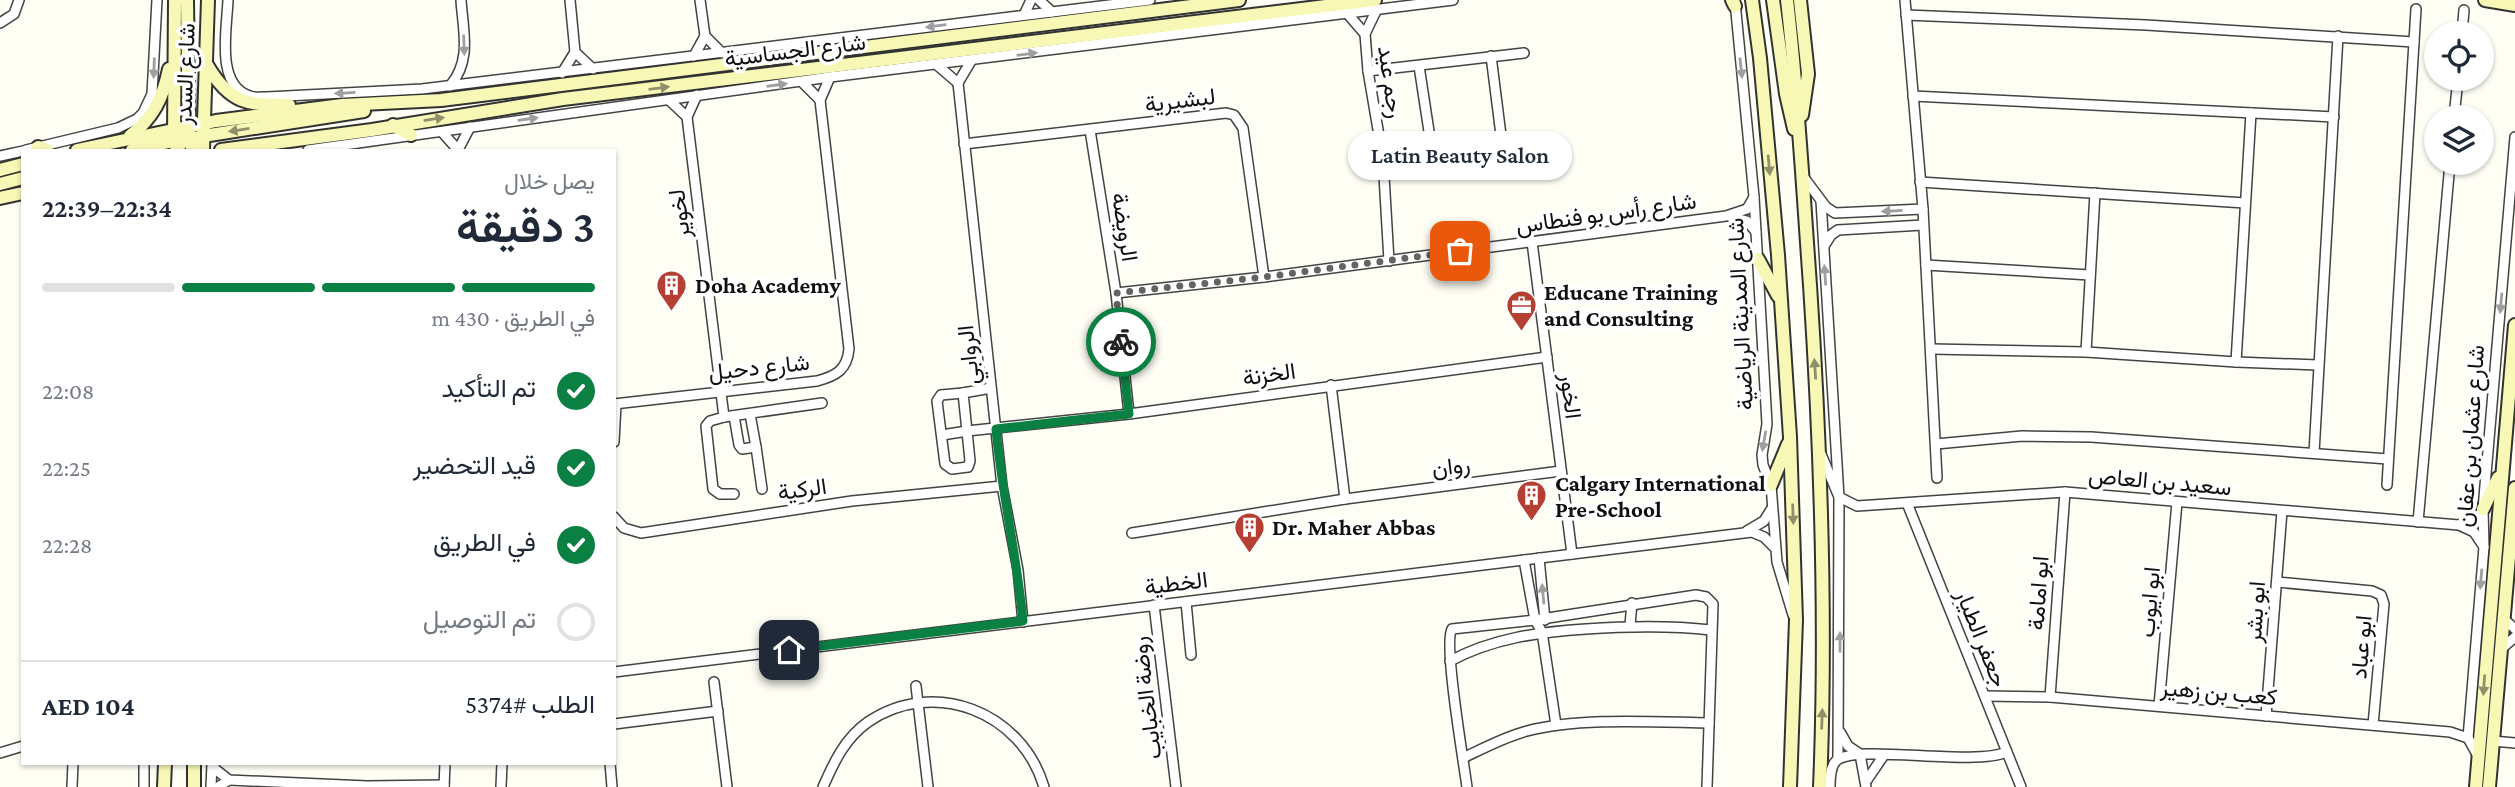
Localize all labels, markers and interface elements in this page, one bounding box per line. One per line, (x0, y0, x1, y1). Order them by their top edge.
one-way arrow (925, 21, 947, 32)
map controls (2424, 21, 2494, 175)
button: locate (2424, 21, 2494, 91)
street label: شارع السدر (170, 23, 203, 127)
street label: شارع الجساسية (723, 28, 867, 75)
one-way arrow (459, 34, 470, 56)
street label: رجم عيد (1371, 44, 1409, 120)
one-way arrow (1016, 48, 1038, 59)
one-way arrow (149, 57, 160, 79)
one-way arrow (1736, 57, 1747, 79)
one-way arrow (766, 79, 788, 90)
one-way arrow (648, 82, 670, 93)
street label: لبشيرية (1143, 83, 1217, 119)
one-way arrow (334, 87, 356, 98)
button: layers (2424, 105, 2494, 175)
one-way arrow (423, 113, 445, 124)
one-way arrow (517, 114, 539, 125)
one-way arrow (227, 125, 249, 136)
callout: Latin Beauty Salon (1348, 132, 1572, 181)
text: Latin Beauty Salon (1371, 142, 1549, 168)
one-way arrow (1764, 154, 1775, 176)
text: يصل خلال (504, 168, 595, 194)
street label: شارع رأس بو فنطاس (1514, 187, 1698, 242)
street label: لخوير (663, 188, 697, 241)
street label: الرويضة (1105, 191, 1143, 264)
text: 22:34–22:39 (42, 194, 172, 223)
text: 3 دقيقة (456, 201, 595, 252)
one-way arrow (1881, 205, 1903, 216)
street label: شارع المدينة الرياضية (1722, 217, 1761, 411)
pin (1430, 221, 1490, 281)
icon: bag (1441, 232, 1479, 270)
one-way arrow (1819, 264, 1830, 286)
building icon: Doha Academy (655, 268, 689, 312)
place label: Doha Academy (695, 272, 841, 298)
place label: Educane Training and Consulting (1544, 279, 1718, 331)
office icon: Educane Training and Consulting (1504, 288, 1538, 332)
one-way arrow (2495, 292, 2506, 314)
text: في الطريق · 430 m (432, 305, 595, 331)
courier (1086, 307, 1156, 377)
street label: الروابي (952, 323, 990, 386)
icon: bike (1102, 323, 1140, 361)
street label: شارع عثمان بن عفان (2451, 344, 2492, 528)
street label: شارع دحيل (707, 349, 811, 388)
street label: الخزنة (1241, 357, 1298, 393)
one-way arrow (1809, 358, 1820, 380)
street label: الخور (1553, 371, 1587, 421)
icon: check (557, 372, 595, 410)
text: تم التأكيد (442, 374, 536, 403)
text: 22:08 (42, 378, 94, 404)
one-way arrow (1758, 430, 1769, 452)
icon: check (557, 449, 595, 487)
text: قيد التحضير (413, 451, 536, 480)
street label: روان (1430, 451, 1472, 483)
text: 22:25 (42, 455, 91, 481)
street label: سعيد بن العاص (2087, 462, 2233, 501)
place label: Calgary International Pre-School (1555, 470, 1766, 522)
street label: الركية (776, 473, 828, 507)
building icon: Calgary International Pre-School (1515, 479, 1549, 523)
one-way arrow (1787, 504, 1798, 526)
building icon: Dr. Maher Abbas (1232, 510, 1266, 554)
place label: Dr. Maher Abbas (1272, 514, 1435, 540)
icon: check (557, 526, 595, 564)
text: في الطريق (433, 528, 536, 557)
text: 22:28 (42, 532, 92, 558)
street label: ابو امامة (2022, 555, 2056, 631)
street label: الخطية (1143, 566, 1209, 600)
street label: ابو ايوب (2133, 566, 2167, 639)
one-way arrow (2475, 568, 2486, 590)
street label: ابو بشر (2240, 580, 2272, 645)
one-way arrow (1537, 583, 1548, 605)
street label: جعفر الطيار (1948, 584, 2013, 691)
text: تم التوصيل (423, 605, 536, 634)
street label: ابو عباد (2345, 614, 2379, 680)
pin (759, 620, 819, 680)
icon: home (770, 631, 808, 669)
one-way arrow (1834, 631, 1846, 653)
street label: روضة الخبايب (1126, 635, 1168, 761)
street label: كعب بن زهير (2159, 674, 2278, 712)
one-way arrow (2478, 675, 2489, 697)
text: الطلب #5374 (465, 690, 595, 719)
text: AED 104 (42, 692, 135, 721)
one-way arrow (1817, 708, 1828, 730)

